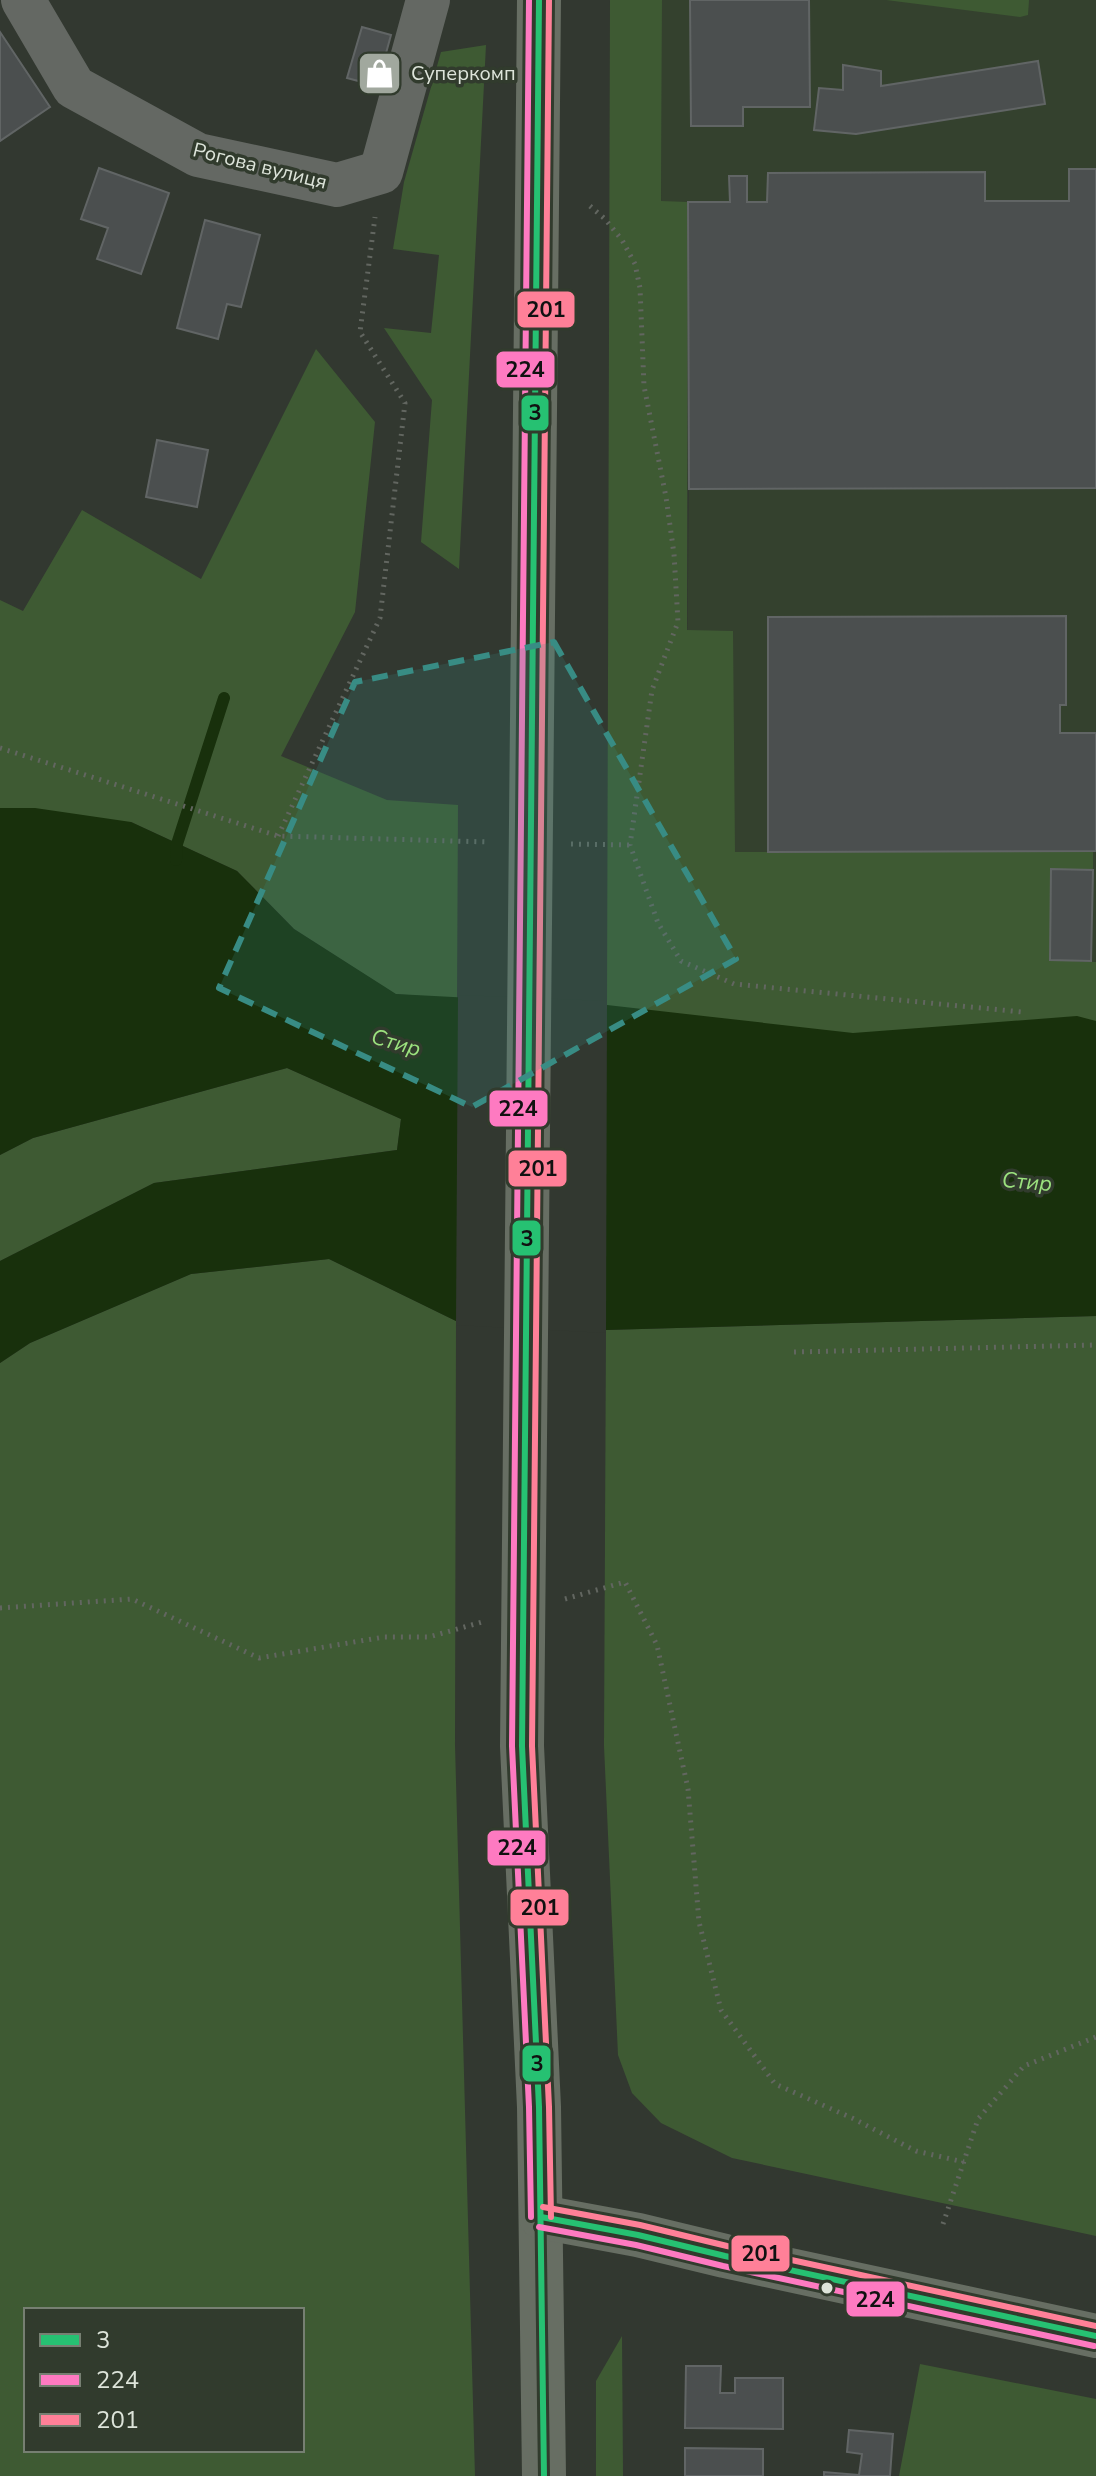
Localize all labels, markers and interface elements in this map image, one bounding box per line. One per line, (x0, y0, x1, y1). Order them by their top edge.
shop icon: Суперкомп (356, 49, 404, 97)
place label: Суперкомп (411, 60, 516, 87)
street label: Рогова вулиця (190, 136, 330, 196)
line badge: 201 (516, 290, 576, 329)
text: 201 (526, 295, 566, 325)
line badge: 224 (495, 350, 556, 389)
text: 224 (505, 355, 545, 385)
line badge: 3 (520, 394, 550, 432)
text: 3 (528, 398, 542, 428)
water label: Стир (368, 1022, 424, 1064)
line badge: 224 (488, 1089, 549, 1128)
text: 224 (498, 1094, 538, 1124)
line badge: 201 (507, 1149, 568, 1188)
text: 201 (518, 1154, 558, 1184)
water label: Стир (1001, 1165, 1053, 1199)
line badge: 3 (511, 1219, 542, 1257)
text: 3 (520, 1224, 534, 1254)
line badge: 224 (486, 1829, 547, 1867)
text: 224 (497, 1833, 537, 1863)
line badge: 201 (509, 1888, 570, 1927)
text: 201 (520, 1893, 560, 1923)
line badge: 3 (521, 2044, 552, 2083)
text: 3 (530, 2049, 544, 2079)
line badge: 201 (730, 2234, 791, 2273)
text: 201 (741, 2239, 781, 2269)
unlabelled marker (819, 2280, 835, 2296)
line badge: 224 (845, 2280, 906, 2318)
text: 224 (855, 2285, 895, 2315)
legend (24, 2308, 304, 2452)
text: 3 (96, 2324, 110, 2356)
text: 224 (96, 2364, 139, 2396)
text: 201 (96, 2404, 139, 2436)

